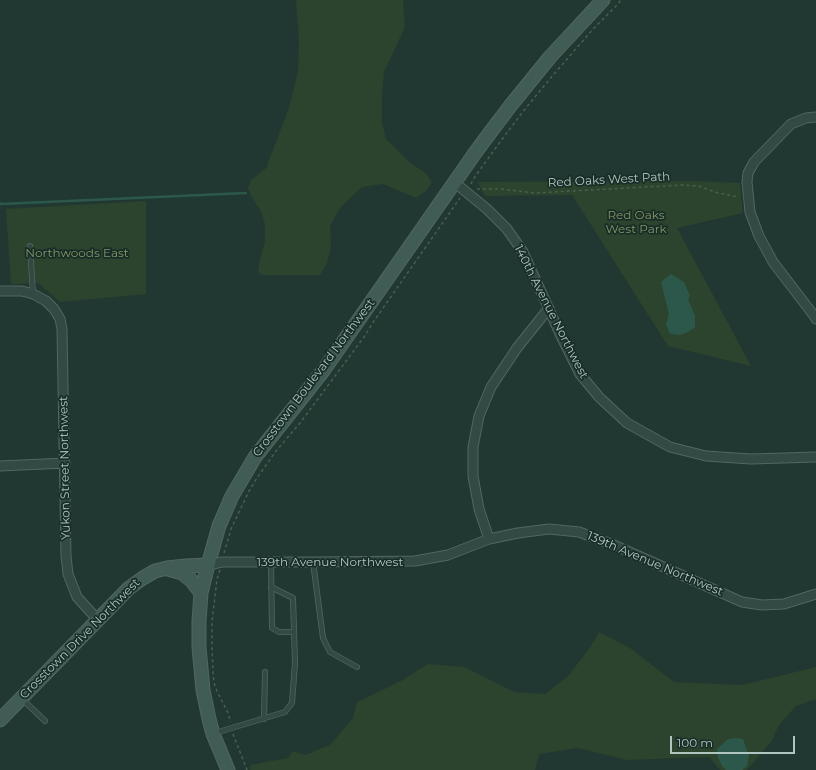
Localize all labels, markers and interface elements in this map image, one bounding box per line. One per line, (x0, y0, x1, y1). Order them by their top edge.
street label: Red Oaks West Path (547, 170, 671, 190)
park label: Red Oaks West Park (605, 208, 667, 236)
street label: 140th Avenue Northwest (511, 243, 591, 381)
park label: Northwoods East (25, 246, 129, 260)
street label: Crosstown Boulevard Northwest (250, 296, 378, 460)
street label: Yukon Street Northwest (57, 396, 73, 540)
street label: 139th Avenue Northwest (585, 529, 725, 599)
street label: 139th Avenue Northwest (257, 555, 403, 569)
street label: Crosstown Drive Northwest (17, 576, 143, 702)
scale bar (672, 728, 797, 754)
text: 100 m (677, 735, 713, 750)

